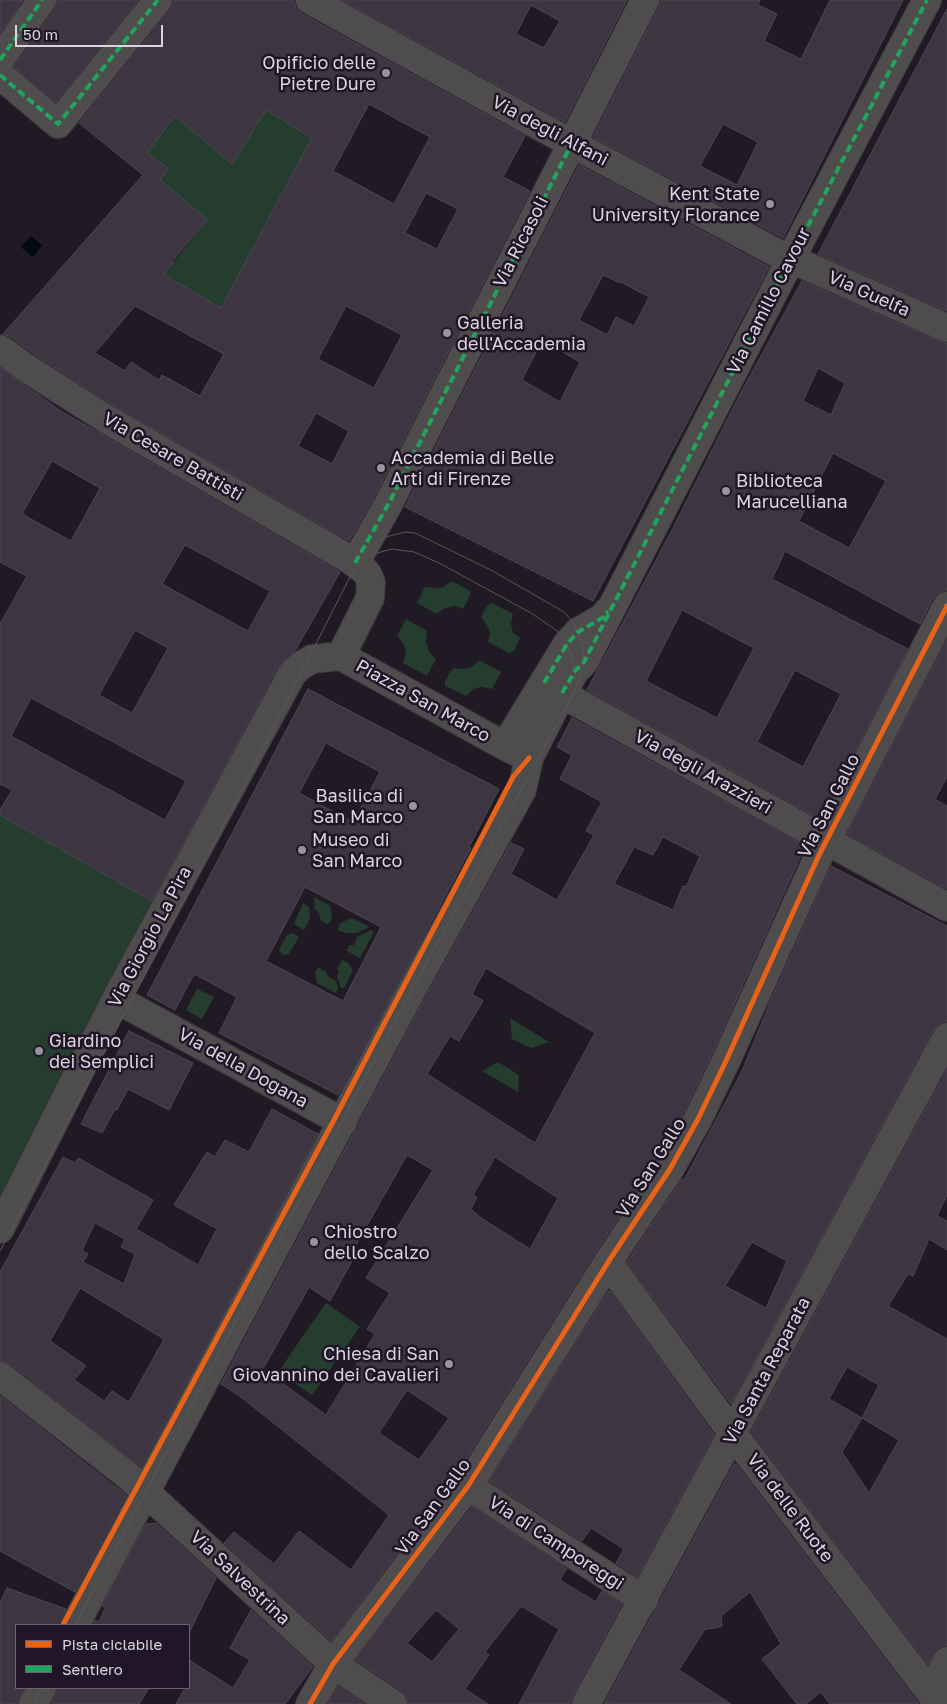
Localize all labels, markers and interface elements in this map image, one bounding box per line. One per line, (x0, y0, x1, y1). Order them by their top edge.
scale bar (18, 15, 165, 47)
text: 50 m (23, 25, 58, 43)
place label: Opificio delle Pietre Dure (262, 52, 376, 94)
marker: Opificio delle Pietre Dure (380, 67, 392, 79)
street label: Via degli Alfani (488, 91, 612, 171)
place label: Kent State University Florance (592, 183, 760, 225)
street label: Via Ricasoli (489, 193, 553, 291)
marker: Kent State University Florance (764, 198, 776, 210)
street label: Via Camillo Cavour (723, 224, 815, 378)
street label: Via Guelfa (825, 266, 913, 322)
place label: Galleria dell'Accademia (457, 312, 586, 354)
marker: Galleria dell'Accademia (441, 327, 453, 339)
street label: Via Cesare Battisti (99, 408, 247, 506)
place label: Accademia di Belle Arti di Firenze (391, 447, 554, 489)
marker: Accademia di Belle Arti di Firenze (375, 462, 387, 474)
place label: Biblioteca Marucelliana (736, 470, 848, 512)
marker: Biblioteca Marucelliana (720, 485, 732, 497)
street label: Piazza San Marco (352, 655, 494, 747)
street label: Via degli Arazzieri (630, 725, 776, 819)
street label: Via San Gallo (794, 750, 864, 862)
place label: Basilica di San Marco (313, 785, 403, 828)
marker: Basilica di San Marco (407, 800, 419, 812)
place label: Museo di San Marco (312, 829, 402, 872)
marker: Museo di San Marco (296, 844, 308, 856)
street label: Via Giorgio La Pira (104, 863, 196, 1011)
street label: Via della Dogana (174, 1023, 312, 1113)
place label: Giardino dei Semplici (49, 1030, 154, 1072)
marker: Giardino dei Semplici (33, 1045, 45, 1057)
street label: Via San Gallo (612, 1114, 690, 1222)
place label: Chiostro dello Scalzo (324, 1221, 430, 1264)
marker: Chiostro dello Scalzo (308, 1236, 320, 1248)
street label: Via Santa Reparata (719, 1294, 815, 1448)
place label: Chiesa di San Giovannino dei Cavalieri (233, 1343, 439, 1386)
marker: Chiesa di San Giovannino dei Cavalieri (443, 1358, 455, 1370)
street label: Via delle Ruote (742, 1449, 838, 1567)
street label: Via San Gallo (391, 1455, 475, 1559)
street label: Via di Camporeggi (485, 1491, 627, 1595)
street label: Via Salvestrina (186, 1526, 294, 1630)
legend (15, 1624, 190, 1689)
text: Pista ciclabile (62, 1635, 162, 1653)
text: Sentiero (62, 1660, 123, 1678)

